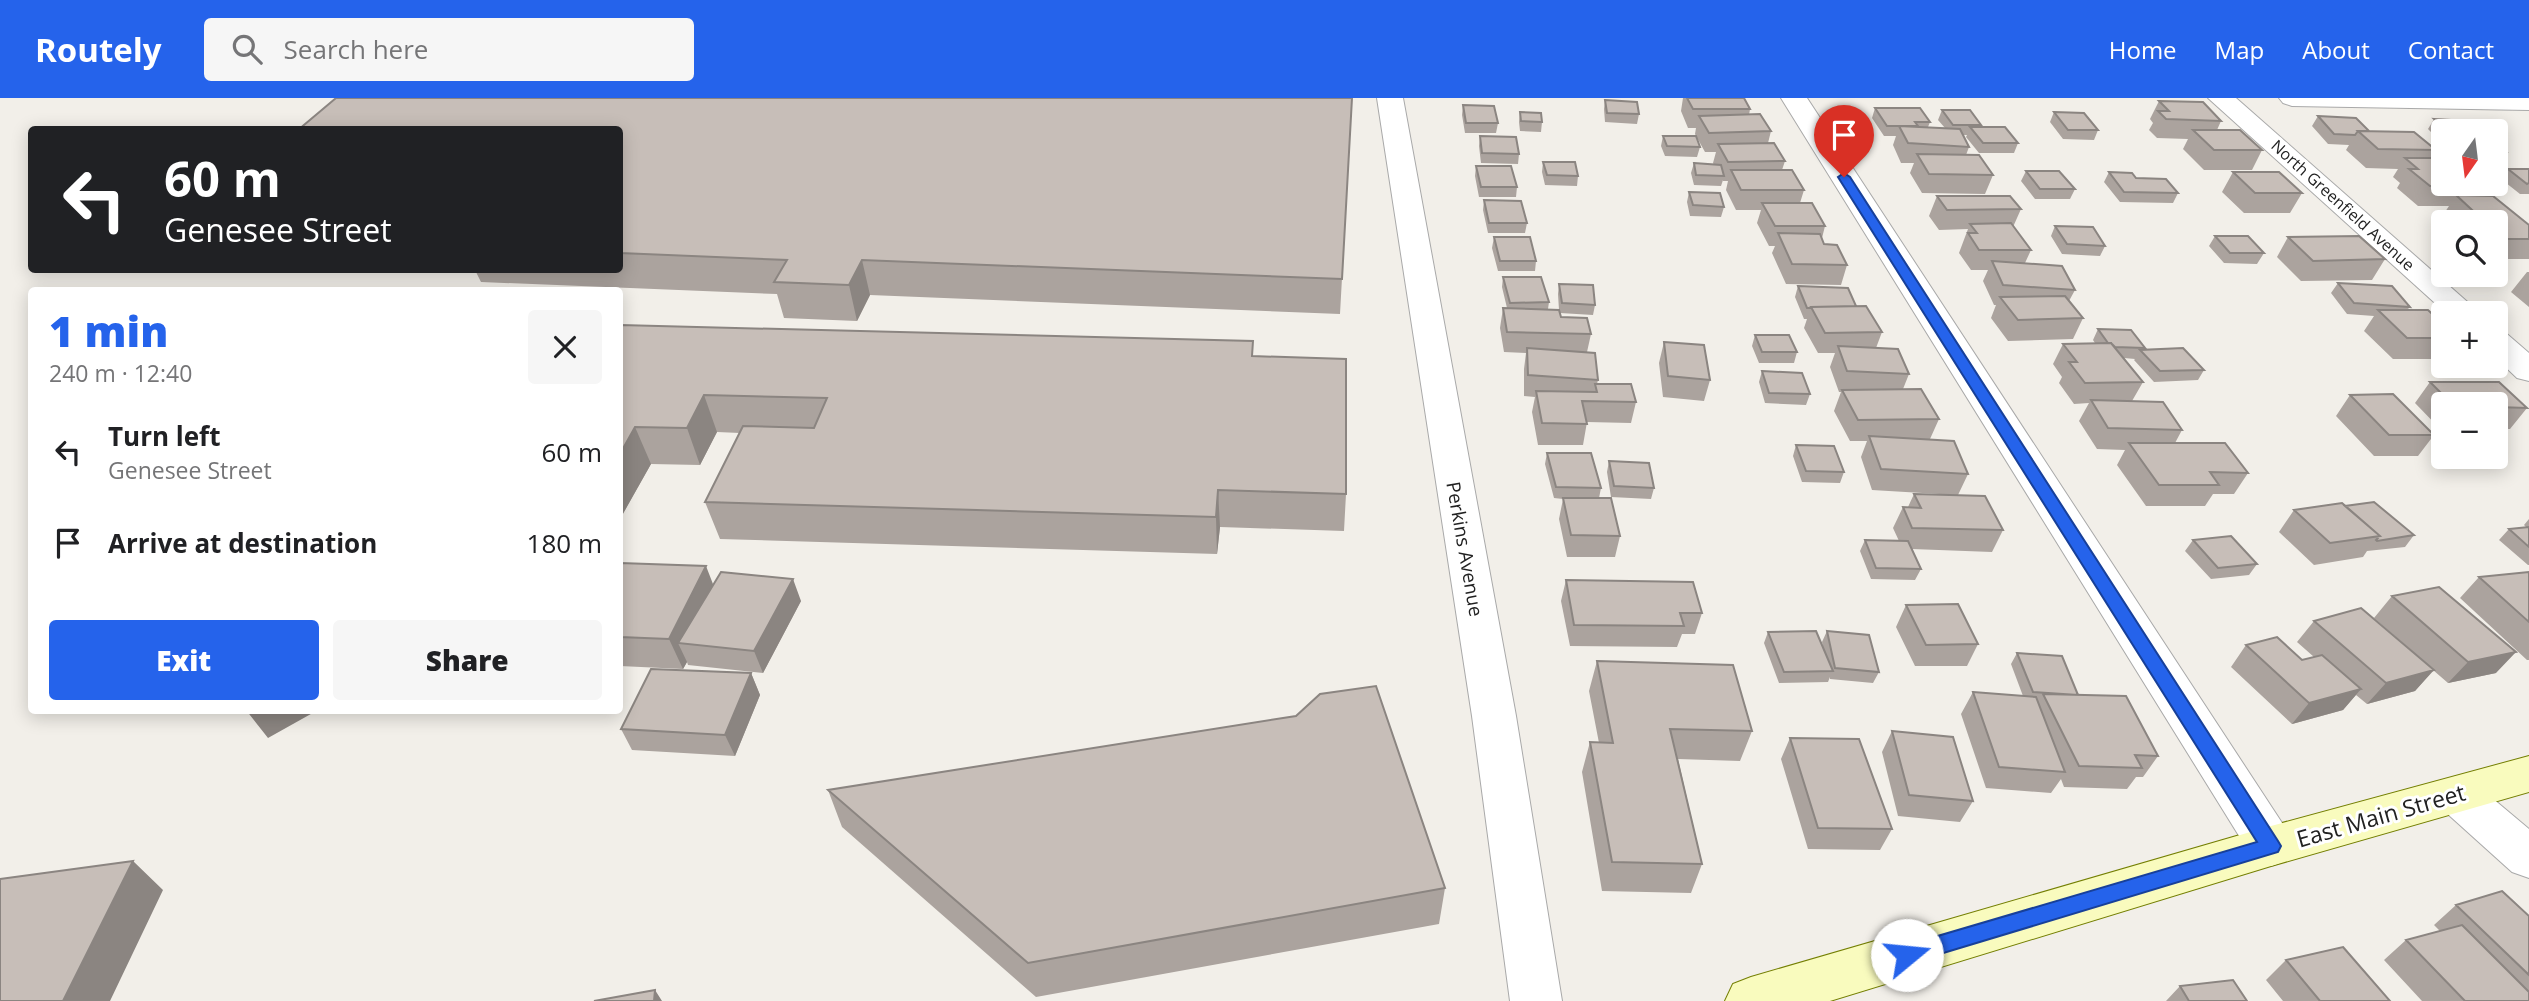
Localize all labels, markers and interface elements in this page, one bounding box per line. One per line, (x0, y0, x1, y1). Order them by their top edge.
search box (204, 18, 694, 81)
text: Routely (35, 27, 162, 72)
icon: search (228, 30, 266, 68)
text: Search here (284, 31, 428, 67)
text: Home (2109, 33, 2177, 66)
text: Map (2215, 33, 2264, 66)
text: About (2302, 33, 2370, 66)
text: Contact (2408, 33, 2494, 66)
pin (1814, 105, 1874, 177)
icon: arrive (1825, 116, 1863, 154)
north arrow (2431, 119, 2508, 196)
map controls (2431, 119, 2508, 469)
street label: North Greenfield Avenue (2267, 135, 2419, 275)
text: 60 m (164, 145, 281, 211)
icon: left (49, 154, 140, 245)
text: Genesee Street (164, 208, 392, 251)
button: search (2431, 210, 2508, 287)
button: + (2431, 301, 2508, 378)
text: 1 min (49, 302, 168, 359)
button: close (528, 310, 602, 384)
text: 240 m · 12:40 (49, 357, 192, 389)
button: − (2431, 392, 2508, 469)
text: Turn left (108, 418, 220, 454)
icon: left (49, 433, 87, 471)
text: 60 m (541, 434, 602, 470)
text: Genesee Street (108, 454, 272, 486)
street label: Perkins Avenue (1440, 480, 1490, 618)
icon: arrive (49, 524, 87, 562)
text: Arrive at destination (108, 525, 377, 561)
text: 180 m (527, 525, 602, 561)
button: Exit (49, 620, 319, 700)
button: Share (333, 620, 602, 700)
street label: East Main Street (2293, 776, 2469, 854)
position arrow (1870, 918, 1944, 992)

